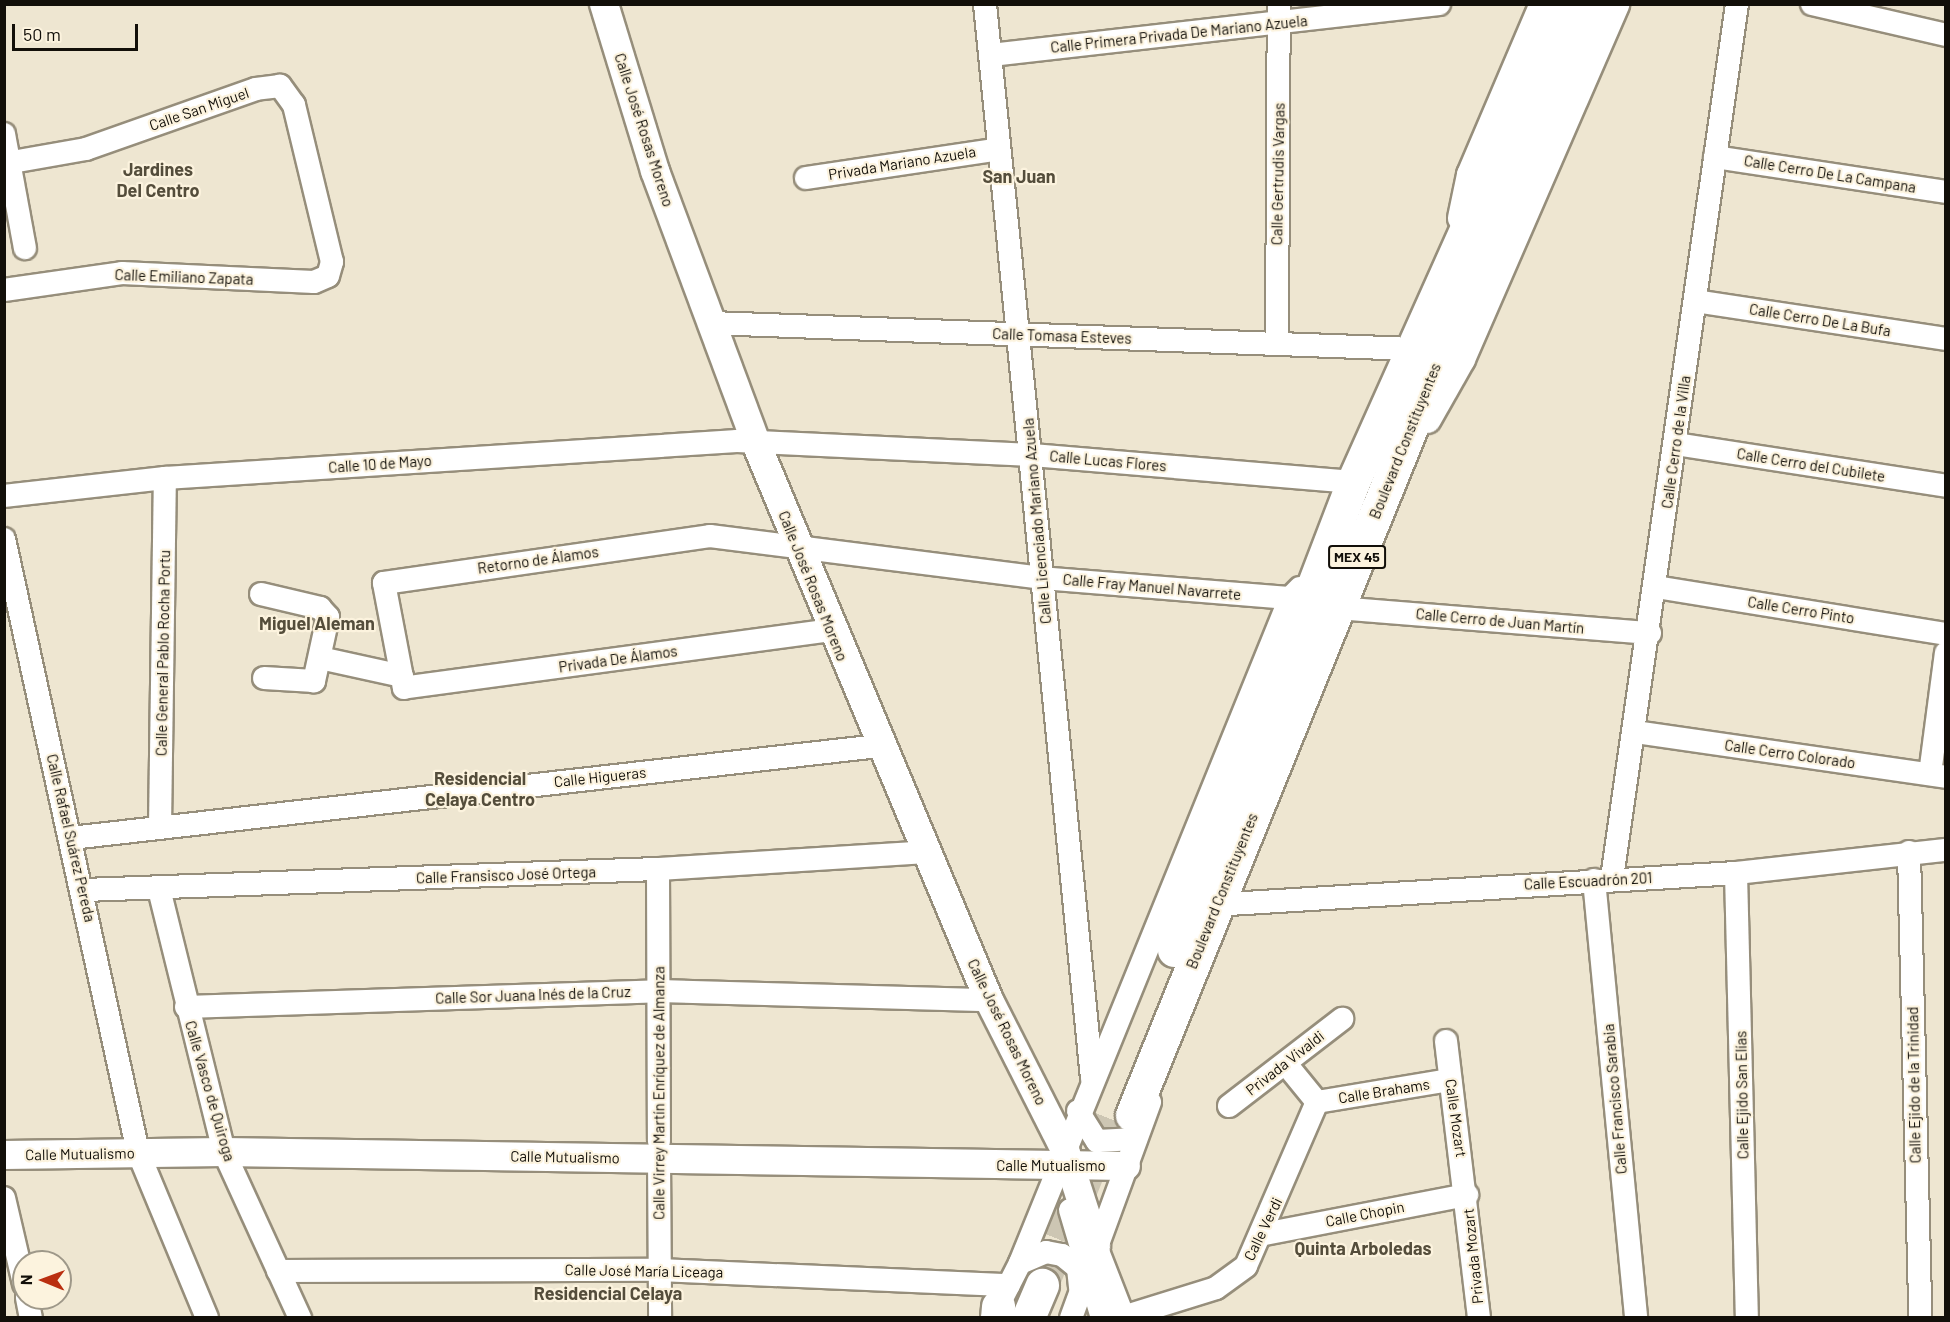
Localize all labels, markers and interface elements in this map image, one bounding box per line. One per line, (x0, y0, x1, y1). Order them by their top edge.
scale bar (15, 12, 141, 50)
street label: Calle Primera Privada De Mariano Azuela (1050, 12, 1308, 56)
text: 50 m (23, 23, 61, 45)
street label: Calle José Rosas Moreno (611, 51, 677, 209)
street label: Calle San Miguel (147, 84, 251, 134)
street label: Calle Gertrudis Vargas (1268, 103, 1288, 245)
street label: Privada Mariano Azuela (827, 142, 977, 184)
street label: Calle Cerro De La Campana (1743, 152, 1917, 196)
district label: Jardines Del Centro (116, 159, 200, 201)
district label: San Juan (982, 165, 1056, 187)
street label: Calle Emiliano Zapata (114, 266, 254, 288)
street label: Calle Cerro De La Bufa (1748, 300, 1892, 340)
street label: Calle Tomasa Esteves (992, 325, 1132, 347)
street label: Boulevard Constituyentes (1365, 360, 1445, 522)
street label: Calle Cerro de la Villa (1658, 374, 1694, 510)
street label: Calle Licenciado Mariano Azuela (1019, 417, 1055, 625)
street label: Calle Cerro del Cubilete (1736, 444, 1886, 486)
street label: Calle Lucas Flores (1049, 447, 1167, 475)
street label: Calle 10 de Mayo (328, 451, 432, 477)
street label: Calle José Rosas Moreno (775, 508, 851, 664)
street label: Retorno de Álamos (476, 543, 600, 577)
road number: MEX 45 (1327, 546, 1387, 568)
street label: Calle General Pablo Rocha Portu (152, 550, 174, 756)
street label: Calle Fray Manuel Navarrete (1062, 570, 1242, 604)
street label: Calle Cerro Pinto (1746, 593, 1856, 627)
street label: Calle Cerro de Juan Martín (1415, 605, 1585, 637)
district label: Miguel Aleman (259, 612, 375, 634)
street label: Privada De Álamos (557, 642, 679, 676)
street label: Calle Cerro Colorado (1723, 736, 1857, 772)
street label: Calle Rafael Suárez Pereda (43, 752, 99, 924)
street label: Calle Higueras (553, 763, 647, 791)
district label: Residencial Celaya Centro (425, 768, 535, 810)
street label: Boulevard Constituyentes (1182, 810, 1262, 972)
street label: Calle Fransisco José Ortega (416, 863, 596, 887)
street label: Calle Escuadrón 201 (1523, 869, 1653, 893)
street label: Calle José Rosas Moreno (964, 956, 1050, 1108)
street label: Calle Virrey Martín Enríquez de Almanza (650, 966, 668, 1220)
street label: Calle Sor Juana Inés de la Cruz (435, 983, 631, 1007)
street label: Calle Ejido de la Trinidad (1904, 1006, 1924, 1164)
street label: Calle Vasco de Quiroga (181, 1019, 239, 1163)
street label: Calle Francisco Sarabia (1599, 1023, 1631, 1175)
street label: Privada Vivaldi (1242, 1027, 1328, 1099)
street label: Calle Ejido San Elías (1732, 1031, 1752, 1159)
street label: Calle Brahams (1337, 1075, 1431, 1107)
street label: Calle Mozart (1442, 1078, 1470, 1158)
street label: Calle Mutualismo (25, 1144, 135, 1164)
street label: Calle Mutualismo (510, 1147, 620, 1167)
street label: Calle Mutualismo (996, 1157, 1106, 1175)
street label: Calle Verdi (1240, 1194, 1286, 1264)
street label: Calle Chopin (1324, 1198, 1406, 1230)
street label: Privada Mozart (1459, 1207, 1487, 1305)
district label: Quinta Arboledas (1295, 1237, 1431, 1259)
north arrow (12, 1250, 72, 1310)
street label: Calle José María Liceaga (565, 1261, 723, 1281)
text: N (16, 1274, 35, 1285)
district label: Residencial Celaya (534, 1282, 682, 1304)

